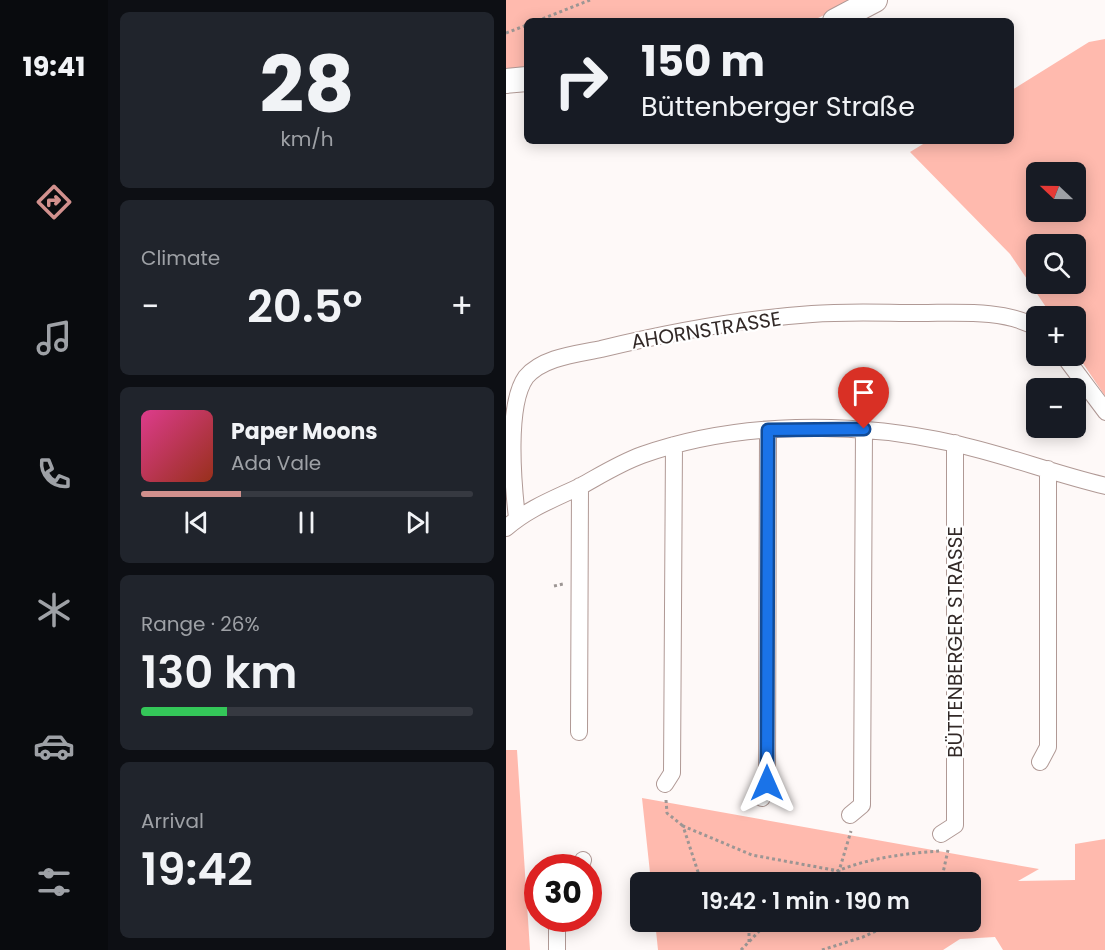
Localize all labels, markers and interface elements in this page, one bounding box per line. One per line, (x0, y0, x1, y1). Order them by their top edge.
text: 28 (259, 30, 355, 139)
text: 150 m (641, 32, 765, 91)
icon: right (542, 42, 620, 120)
text: 19:41 (23, 48, 85, 85)
text: Büttenberger Straße (641, 88, 915, 125)
text: km/h (280, 125, 334, 153)
north arrow (1026, 162, 1086, 222)
map controls (1026, 162, 1086, 438)
icon: directions (33, 181, 75, 223)
button: search (1026, 234, 1086, 294)
text: Climate (141, 244, 220, 272)
text: 20.5° (247, 275, 363, 338)
text: − (141, 283, 159, 330)
text: + (450, 283, 473, 330)
street label: AHORNSTRASSE (629, 304, 783, 356)
button: + (1026, 306, 1086, 366)
icon: music (33, 317, 75, 359)
pin (838, 367, 889, 429)
icon: arrive (847, 376, 880, 409)
button: − (1026, 378, 1086, 438)
text: Paper Moons (231, 416, 378, 447)
text: Ada Vale (231, 449, 321, 477)
icon: phone (33, 453, 75, 495)
icon: previous (180, 506, 213, 539)
icon: pause (290, 506, 323, 539)
icon: next (401, 506, 434, 539)
street label: BÜTTENBERGER STRASSE (941, 526, 969, 758)
icon: climate (33, 589, 75, 631)
text: Range · 26% (141, 610, 260, 638)
text: 130 km (141, 641, 297, 704)
icon: car (33, 725, 75, 767)
position arrow (735, 751, 799, 815)
text: Arrival (141, 807, 204, 835)
text: 19:42 (141, 838, 253, 901)
speed limit sign: 30 (524, 854, 602, 932)
icon: filters (33, 861, 75, 903)
text: 19:42 · 1 min · 190 m (701, 886, 910, 917)

